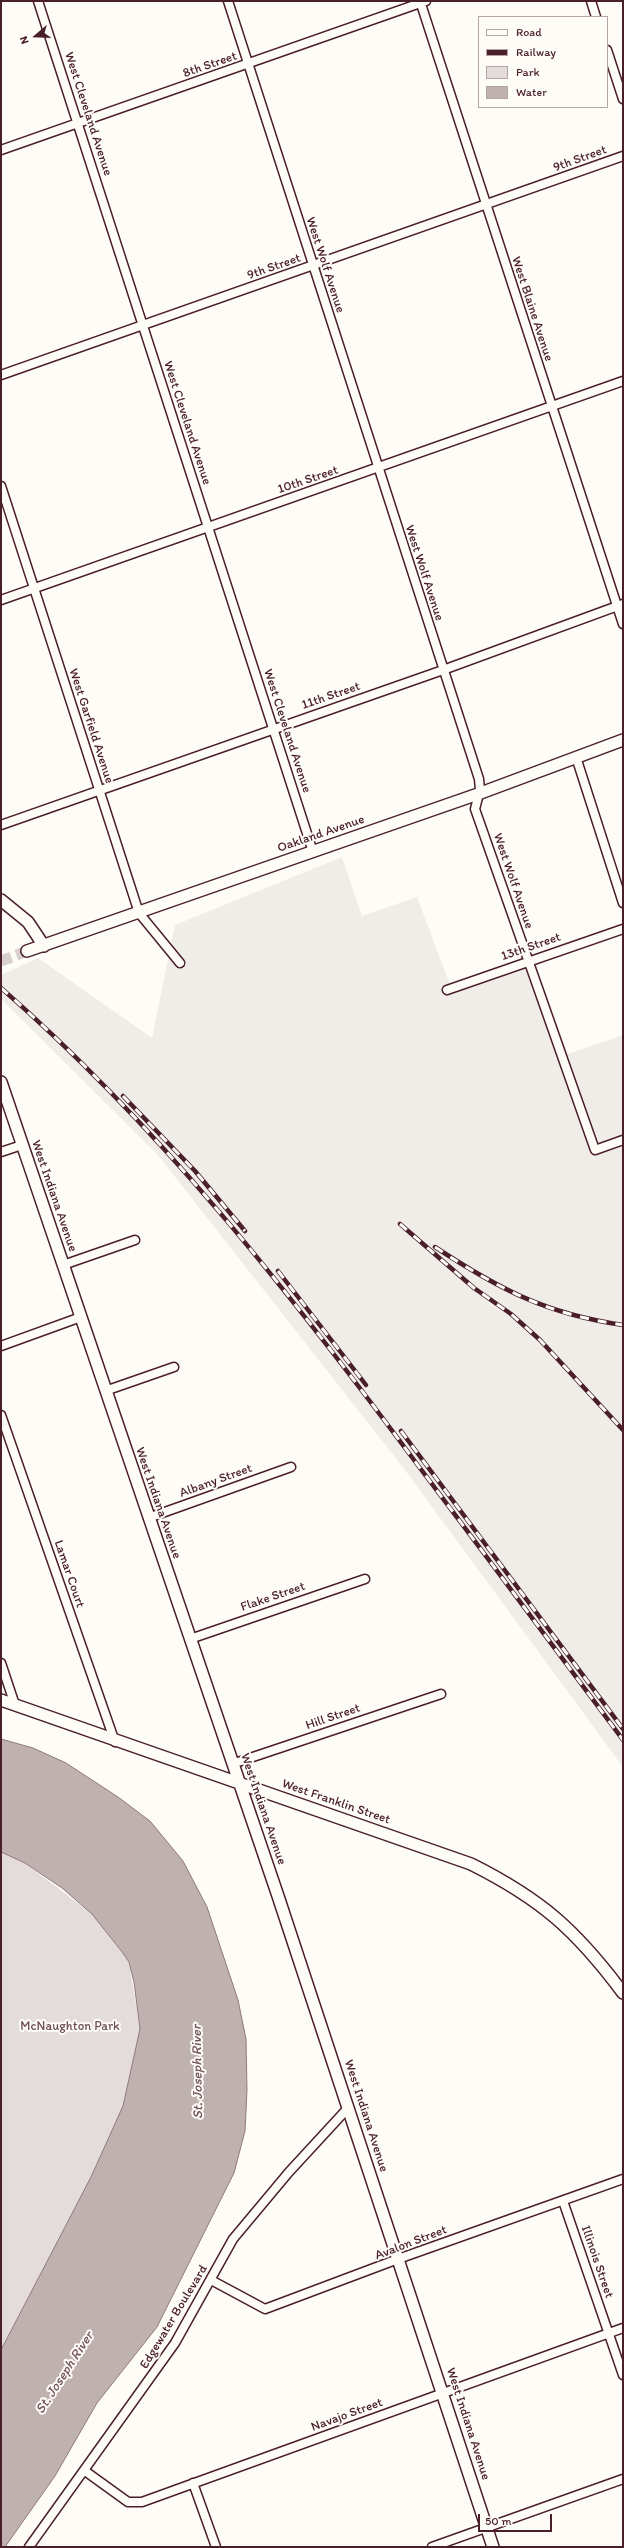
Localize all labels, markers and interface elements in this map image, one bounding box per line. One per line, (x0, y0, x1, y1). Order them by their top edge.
north arrow (16, 16, 56, 56)
legend (478, 16, 608, 108)
text: Road (516, 25, 542, 39)
text: N (17, 34, 32, 46)
text: Railway (516, 45, 556, 59)
street label: 8th Street (181, 49, 239, 81)
street label: West Cleveland Avenue (61, 50, 115, 178)
text: Park (516, 65, 540, 79)
text: Water (516, 85, 547, 99)
street label: 9th Street (551, 142, 609, 176)
street label: West Wolf Avenue (302, 215, 348, 315)
street label: 9th Street (245, 251, 303, 283)
street label: West Blaine Avenue (508, 255, 556, 363)
street label: West Cleveland Avenue (160, 359, 214, 487)
street label: 10th Street (276, 462, 340, 498)
street label: West Wolf Avenue (401, 523, 447, 623)
street label: West Garfield Avenue (65, 666, 117, 786)
street label: West Cleveland Avenue (260, 667, 314, 795)
street label: 11th Street (300, 679, 362, 713)
street label: Oakland Avenue (275, 812, 367, 856)
street label: West Wolf Avenue (489, 831, 537, 931)
street label: 13th Street (499, 930, 563, 964)
street label: West Indiana Avenue (28, 1138, 80, 1254)
street label: West Indiana Avenue (132, 1445, 184, 1561)
street label: Albany Street (177, 1461, 255, 1501)
street label: Lamar Court (50, 1538, 88, 1610)
street label: Flake Street (239, 1579, 307, 1615)
street label: Hill Street (304, 1700, 362, 1734)
street label: West Indiana Avenue (237, 1751, 289, 1867)
street label: West Franklin Street (280, 1776, 392, 1828)
park label: McNaughton Park (20, 2019, 120, 2035)
water label: St. Joseph River (189, 2025, 207, 2119)
street label: West Indiana Avenue (341, 2058, 391, 2174)
street label: Avalon Street (373, 2222, 449, 2264)
street label: Illinois Street (577, 2224, 617, 2300)
street label: Edgewater Boulevard (137, 2262, 211, 2372)
water label: St. Joseph River (32, 2329, 98, 2417)
street label: West Indiana Avenue (443, 2366, 493, 2482)
street label: Navajo Street (309, 2395, 385, 2435)
scale bar (480, 2506, 554, 2532)
text: 50 m (485, 2514, 511, 2528)

